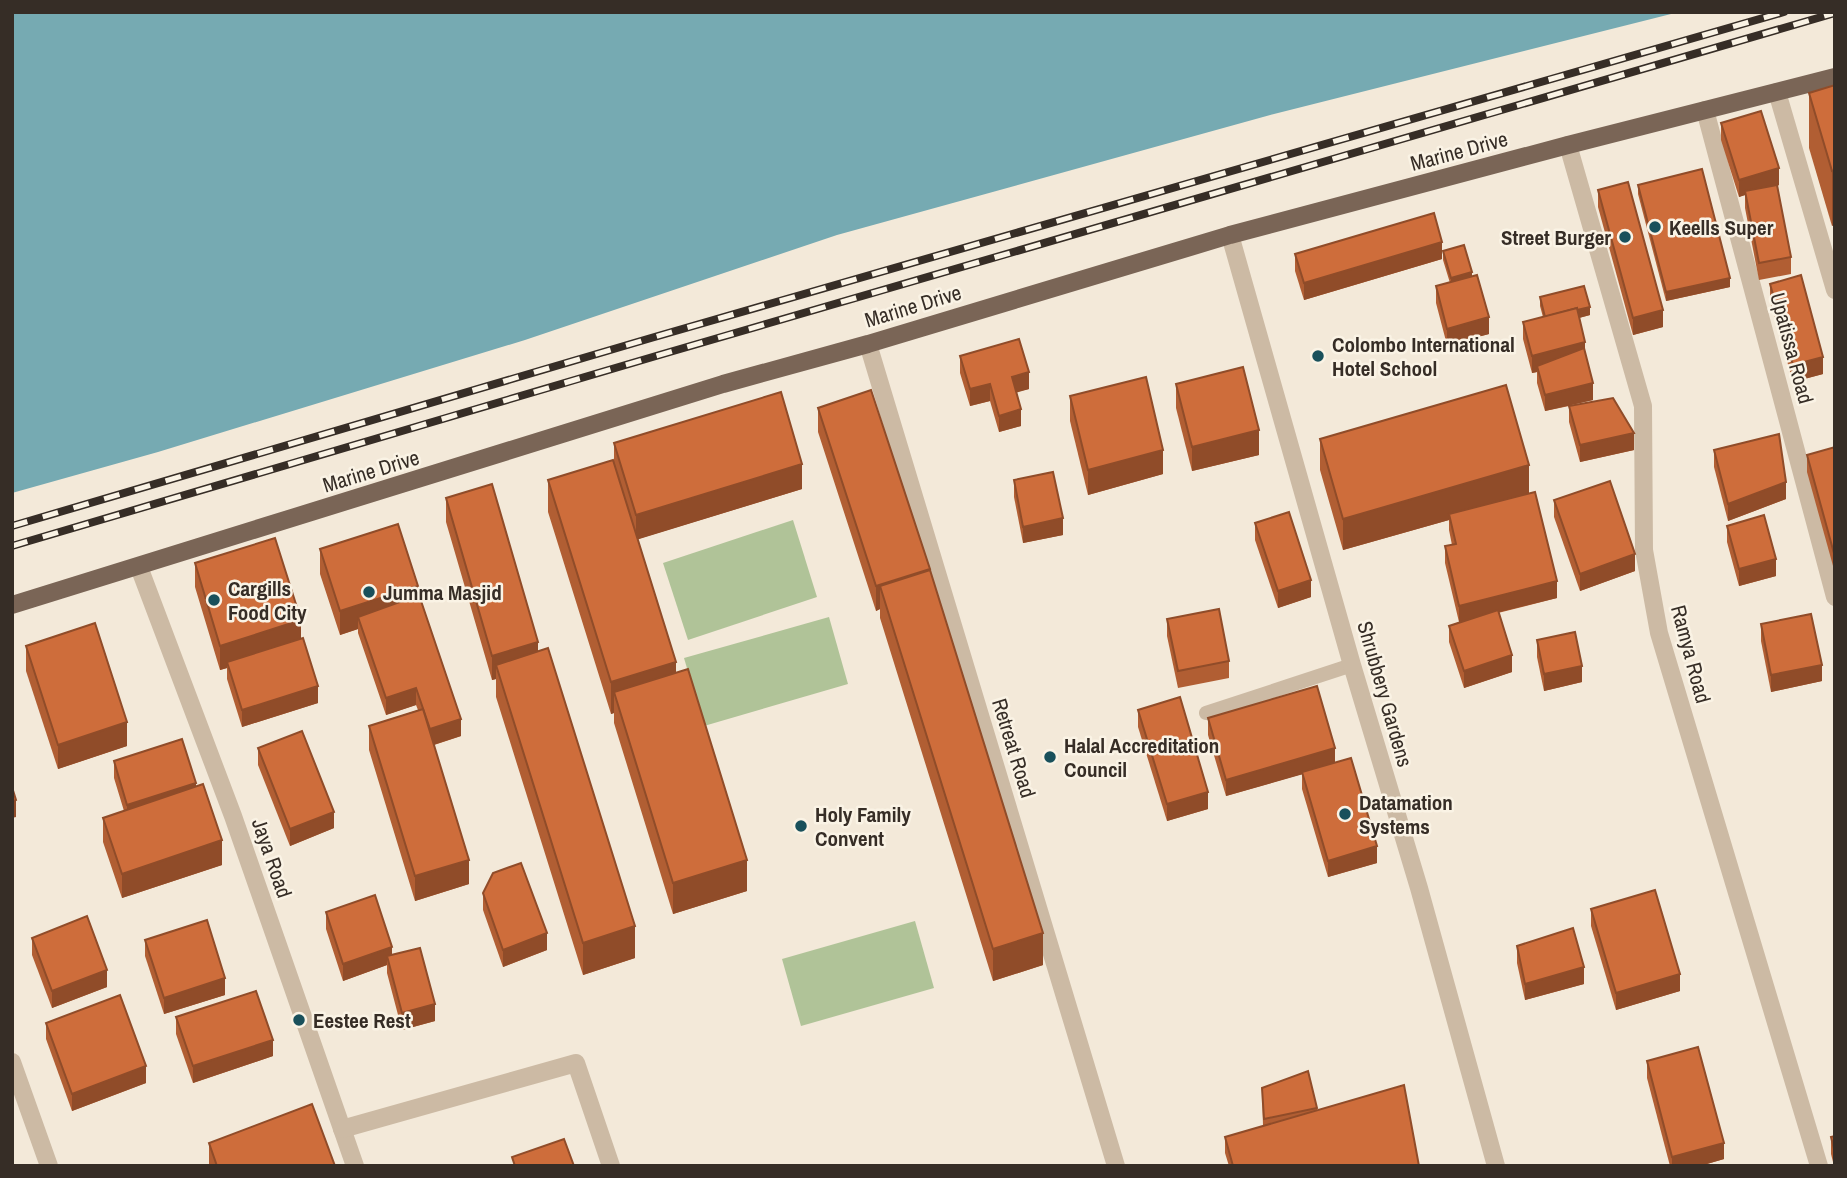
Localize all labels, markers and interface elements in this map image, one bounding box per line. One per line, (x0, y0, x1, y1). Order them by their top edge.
street label: Marine Drive (1407, 124, 1511, 178)
place label: Keells Super (1669, 213, 1774, 242)
marker: Keells Super (1647, 219, 1663, 235)
place label: Street Burger (1501, 223, 1611, 252)
marker: Street Burger (1617, 229, 1633, 245)
street label: Marine Drive (861, 278, 965, 334)
street label: Upatissa Road (1763, 289, 1821, 407)
place label: Colombo International Hotel School (1332, 330, 1515, 383)
marker: Colombo International Hotel School (1310, 348, 1326, 364)
street label: Marine Drive (319, 443, 423, 499)
place label: Cargills Food City (228, 574, 307, 627)
place label: Jumma Masjid (383, 578, 502, 607)
marker: Jumma Masjid (361, 584, 377, 600)
marker: Cargills Food City (206, 592, 222, 608)
street label: Ramya Road (1664, 602, 1718, 706)
street label: Shrubbery Gardens (1350, 618, 1420, 770)
street label: Retreat Road (985, 695, 1043, 801)
place label: Halal Accreditation Council (1064, 731, 1219, 784)
marker: Halal Accreditation Council (1042, 749, 1058, 765)
place label: Datamation Systems (1359, 788, 1453, 841)
place label: Holy Family Convent (815, 800, 911, 853)
marker: Datamation Systems (1337, 806, 1353, 822)
street label: Jaya Road (245, 814, 299, 902)
marker: Holy Family Convent (793, 818, 809, 834)
place label: Eestee Rest (313, 1006, 411, 1035)
marker: Eestee Rest (291, 1012, 307, 1028)

